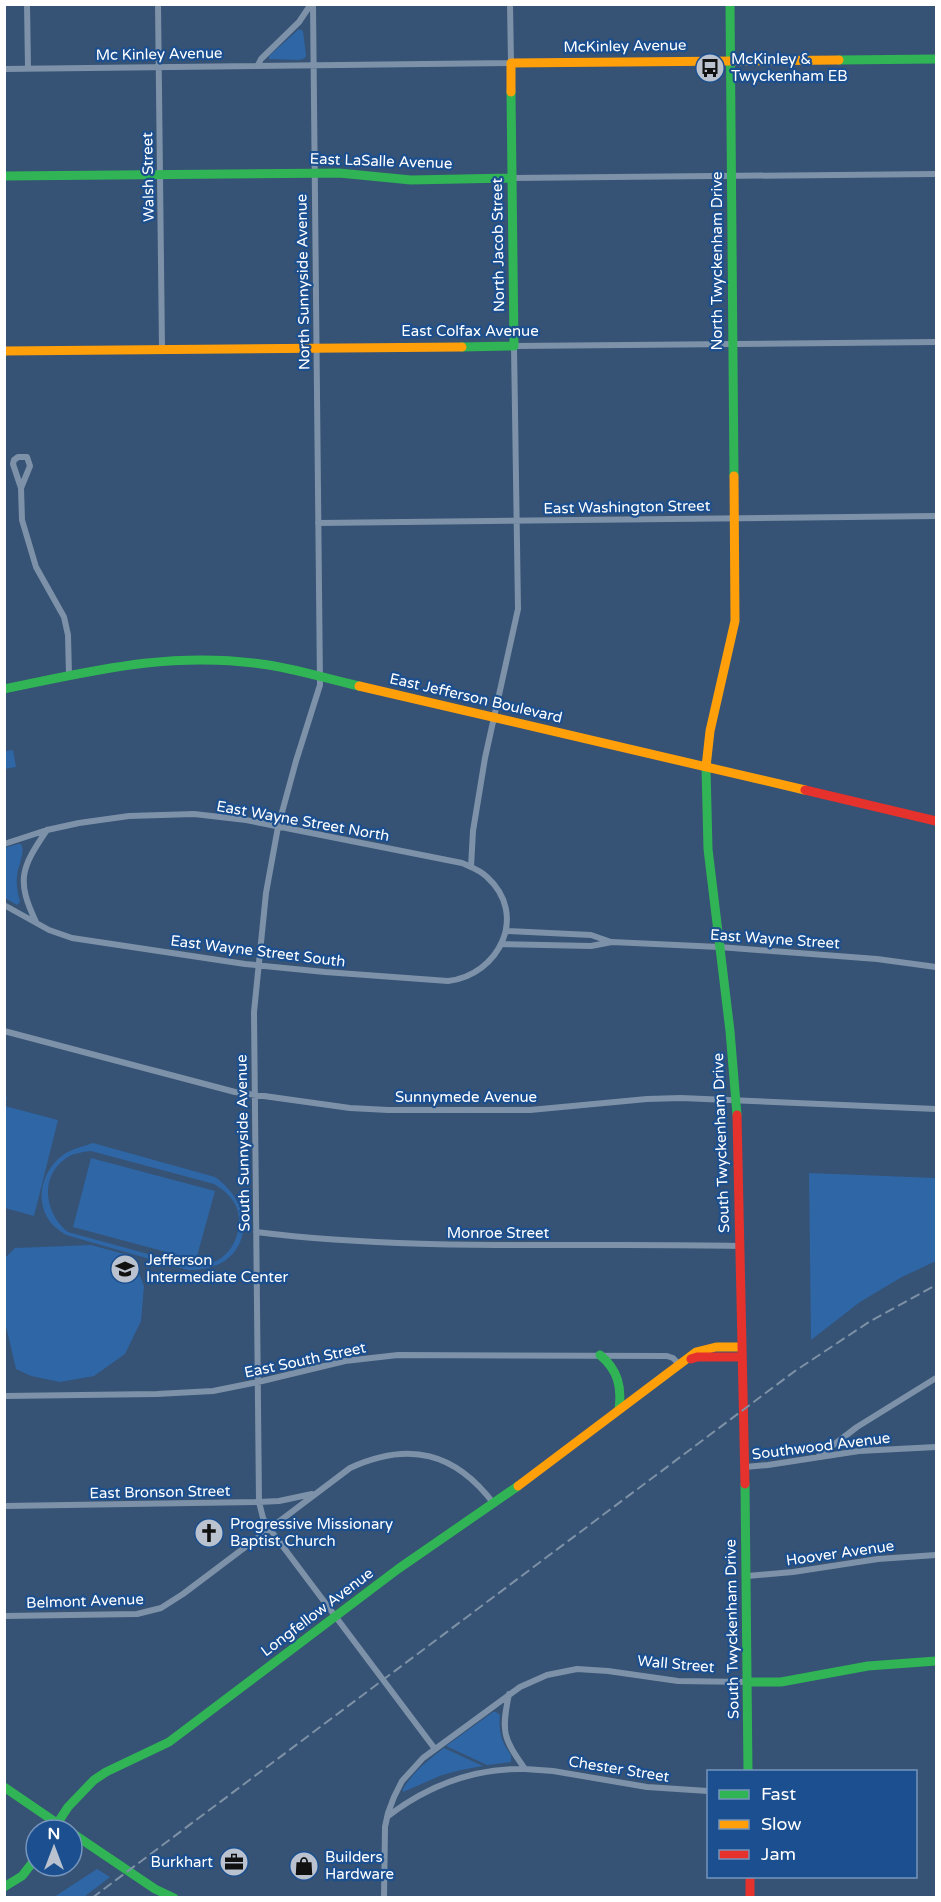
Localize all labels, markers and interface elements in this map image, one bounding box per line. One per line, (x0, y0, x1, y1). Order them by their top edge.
street label: McKinley Avenue (563, 36, 687, 56)
street label: Mc Kinley Avenue (95, 44, 223, 64)
place label: McKinley & Twyckenham EB (731, 50, 848, 85)
bus stop icon: McKinley & Twyckenham EB (694, 52, 726, 84)
street label: Walsh Street (138, 132, 158, 222)
street label: East LaSalle Avenue (309, 150, 453, 172)
street label: North Twyckenham Drive (708, 171, 726, 351)
street label: North Jacob Street (488, 178, 508, 312)
street label: North Sunnyside Avenue (292, 194, 314, 370)
street label: East Colfax Avenue (401, 322, 539, 340)
street label: East Washington Street (543, 497, 711, 517)
street label: East Jefferson Boulevard (388, 669, 564, 727)
street label: East Wayne Street North (215, 797, 391, 845)
street label: East Wayne Street (710, 925, 841, 953)
street label: East Wayne Street South (169, 931, 347, 971)
street label: South Twyckenham Drive (709, 1053, 733, 1233)
street label: South Sunnyside Avenue (232, 1054, 254, 1232)
street label: Sunnymede Avenue (395, 1088, 537, 1106)
street label: Monroe Street (447, 1224, 549, 1242)
place label: Jefferson Intermediate Center (146, 1251, 288, 1286)
school or university icon: Jefferson Intermediate Center (109, 1253, 141, 1285)
street label: East South Street (243, 1338, 368, 1382)
street label: Southwood Avenue (751, 1429, 891, 1463)
street label: East Bronson Street (89, 1482, 231, 1502)
place label: Progressive Missionary Baptist Church (230, 1515, 393, 1550)
church icon: Progressive Missionary Baptist Church (193, 1517, 225, 1549)
street label: Hoover Avenue (785, 1537, 895, 1569)
street label: South Twyckenham Drive (721, 1539, 743, 1719)
street label: Longfellow Avenue (257, 1564, 377, 1660)
street label: Belmont Avenue (26, 1590, 144, 1612)
street label: Wall Street (637, 1652, 716, 1676)
street label: Chester Street (567, 1752, 671, 1786)
legend (707, 1770, 917, 1878)
text: Fast (761, 1783, 796, 1805)
text: Slow (761, 1813, 802, 1835)
north arrow (24, 1818, 84, 1878)
text: N (48, 1824, 60, 1844)
text: Jam (761, 1843, 796, 1865)
office icon: Burkhart (218, 1846, 250, 1878)
place label: Builders Hardware (325, 1848, 394, 1883)
shop icon: Builders Hardware (288, 1850, 320, 1882)
place label: Burkhart (151, 1853, 213, 1871)

